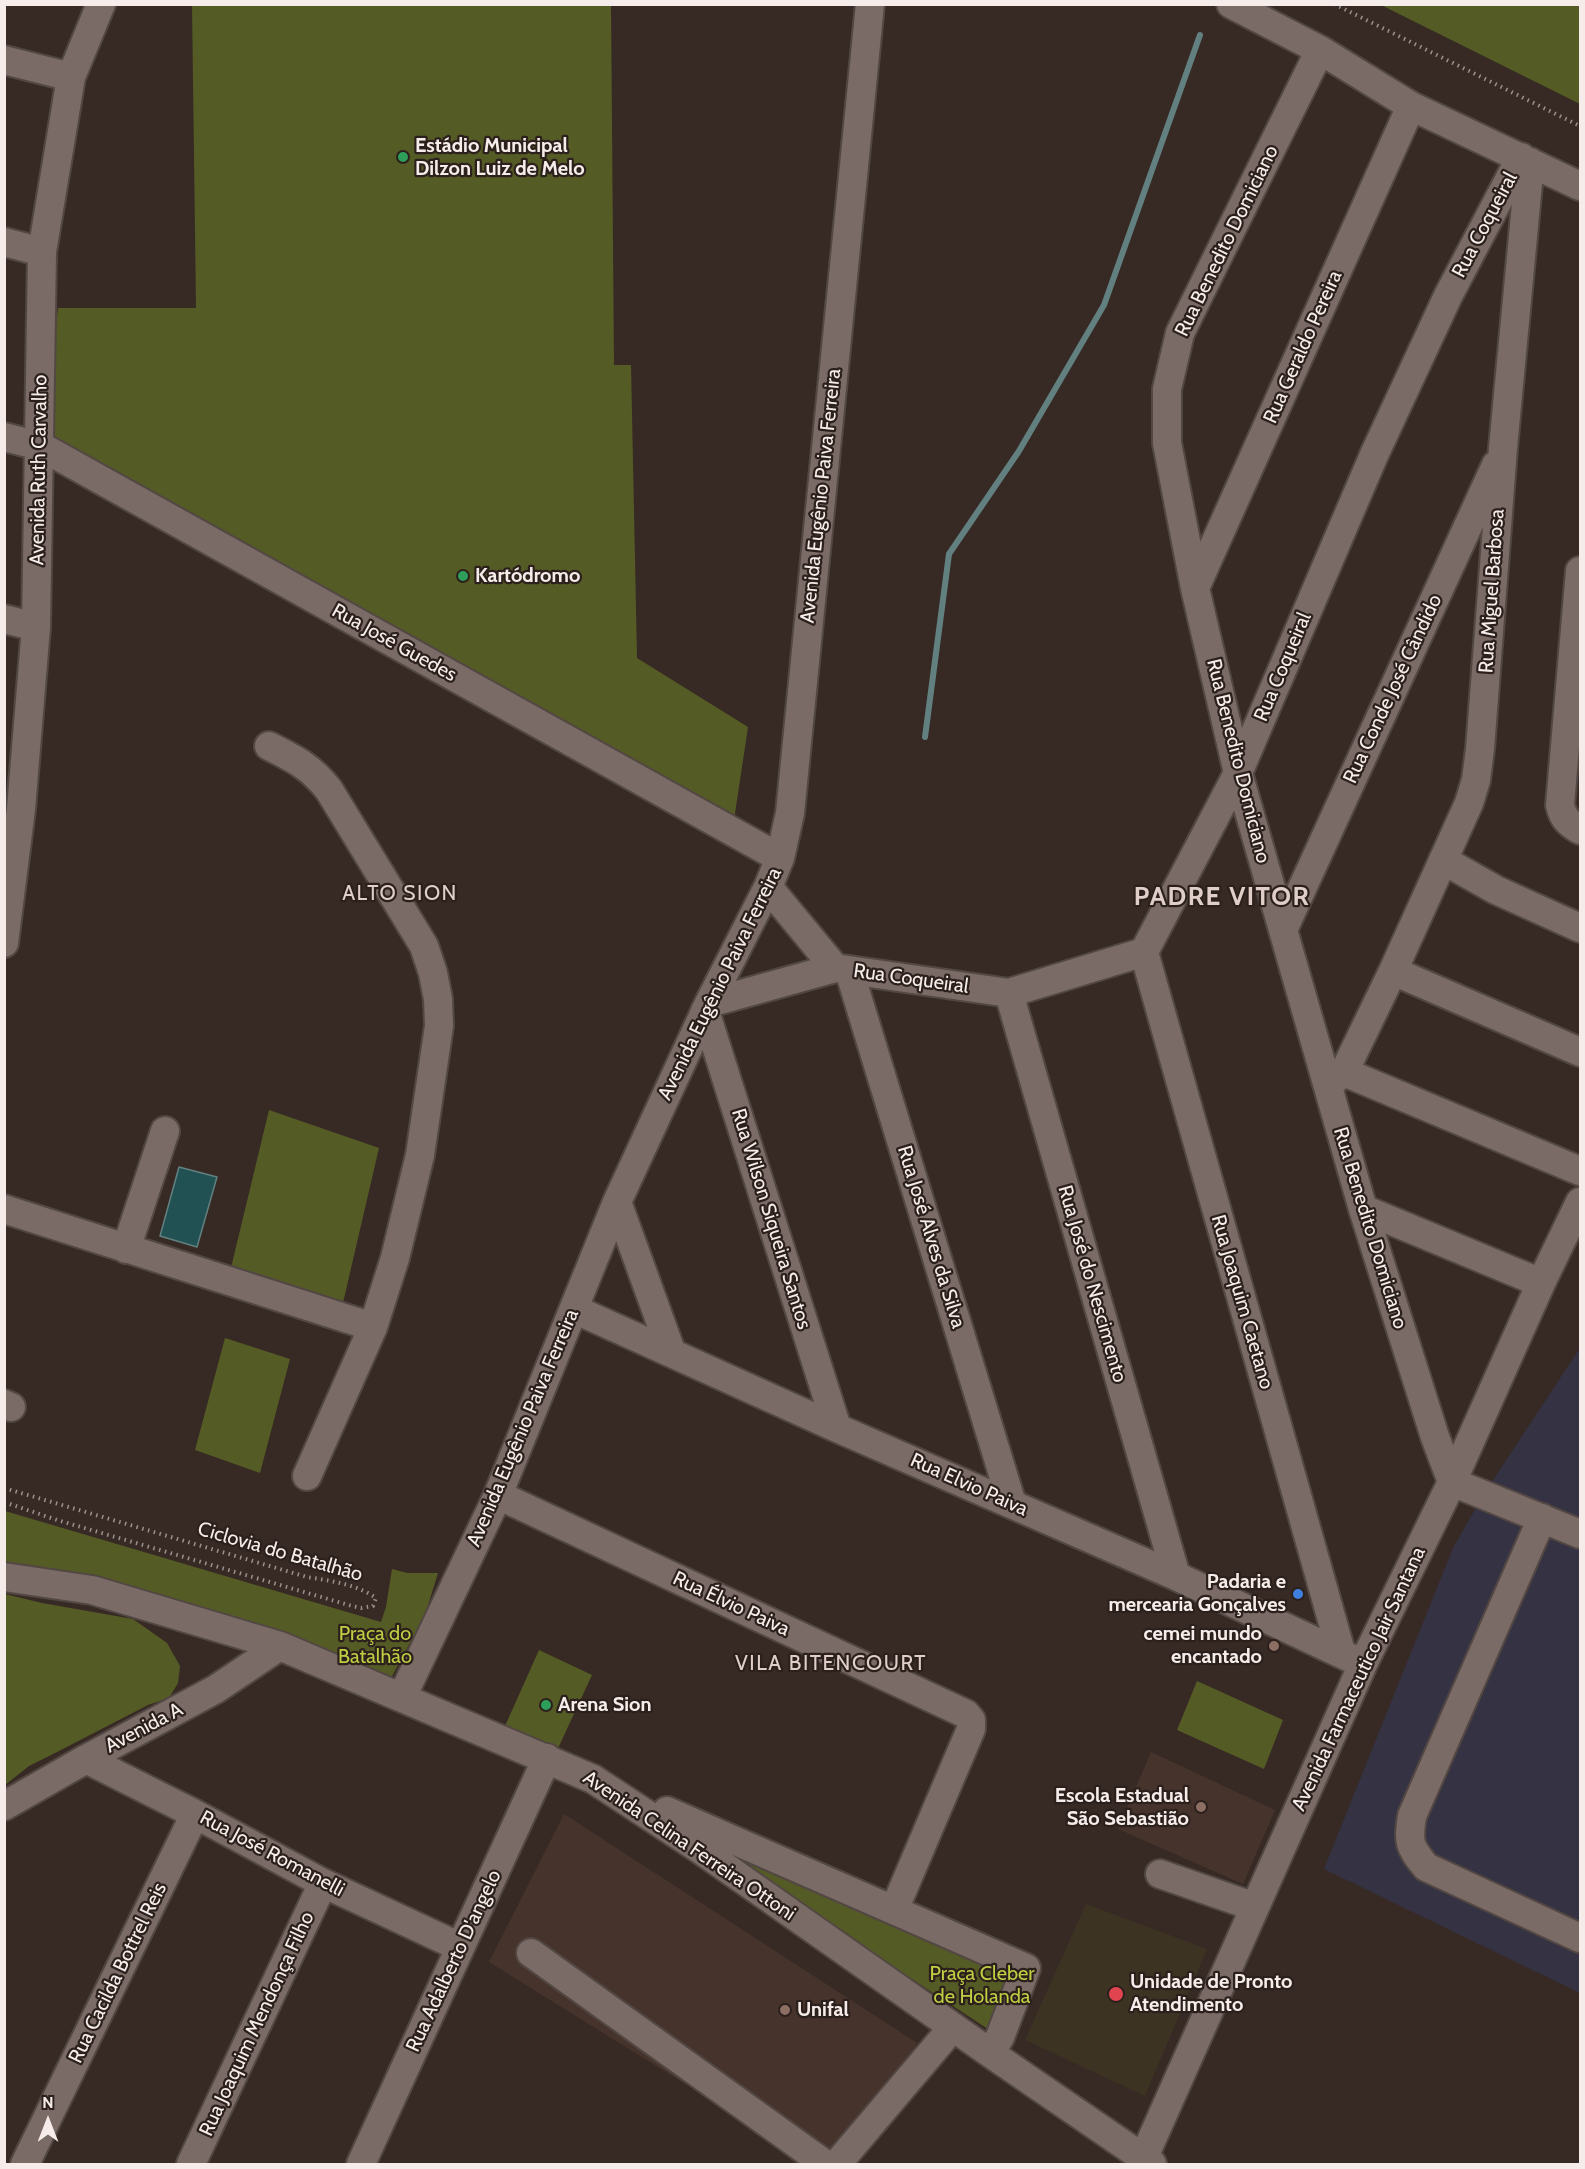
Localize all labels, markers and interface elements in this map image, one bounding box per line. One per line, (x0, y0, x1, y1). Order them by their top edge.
place label: Estádio Municipal Dilzon Luiz de Melo (415, 134, 585, 181)
street label: Rua Benedito Domiciano (1170, 141, 1284, 341)
marker: Estádio Municipal Dilzon Luiz de Melo (396, 150, 410, 164)
street label: Rua Coqueiral (1447, 168, 1523, 282)
street label: Rua Geraldo Pereira (1259, 267, 1347, 427)
street label: Avenida Eugênio Paiva Ferreira (796, 368, 846, 624)
street label: Avenida Ruth Carvalho (25, 374, 53, 566)
street label: Rua Miguel Barbosa (1474, 508, 1510, 674)
place label: Kartódromo (475, 564, 580, 588)
marker: Kartódromo (456, 569, 470, 583)
street label: Rua Conde José Cândido (1339, 591, 1447, 787)
street label: Rua José Guedes (327, 599, 461, 687)
street label: Rua Coqueiral (1249, 609, 1317, 725)
street label: Rua Benedito Domiciano (1201, 656, 1275, 866)
street label: Avenida Eugênio Paiva Ferreira (653, 864, 787, 1104)
district label: ALTO SION (342, 881, 458, 907)
district label: PADRE VITOR (1134, 881, 1310, 913)
street label: Rua Coqueiral (852, 959, 970, 999)
street label: Rua Wilson Siqueira Santos (726, 1106, 816, 1332)
street label: Rua Benedito Domiciano (1328, 1124, 1412, 1332)
street label: Rua José Alves da Silva (892, 1143, 970, 1331)
street label: Rua José do Nescimento (1052, 1183, 1132, 1385)
street label: Rua Joaquim Caetano (1206, 1212, 1278, 1392)
street label: Avenida Eugênio Paiva Ferreira (462, 1306, 584, 1550)
street label: Rua Elvio Paiva (907, 1448, 1031, 1522)
street label: Ciclovia do Batalhão (195, 1517, 365, 1587)
street label: Avenida Farmaceutico Jair Santana (1287, 1543, 1431, 1815)
street label: Rua Élvio Paiva (669, 1567, 793, 1641)
place label: Padaria e mercearia Gonçalves (1108, 1570, 1286, 1617)
marker: Padaria e mercearia Gonçalves (1291, 1587, 1305, 1601)
park label: Praça do Batalhão (338, 1622, 412, 1669)
place label: cemei mundo encantado (1144, 1622, 1262, 1669)
marker: cemei mundo encantado (1267, 1639, 1281, 1653)
district label: VILA BITENCOURT (735, 1651, 927, 1677)
place label: Arena Sion (558, 1693, 651, 1717)
street label: Avenida A (101, 1698, 187, 1758)
marker: Arena Sion (539, 1698, 553, 1712)
street label: Avenida Celina Ferreira Ottoni (578, 1766, 800, 1926)
place label: Escola Estadual São Sebastião (1055, 1784, 1189, 1831)
marker: Escola Estadual São Sebastião (1194, 1800, 1208, 1814)
street label: Rua José Romanelli (196, 1806, 348, 1902)
street label: Rua Adalberto D'angelo (401, 1866, 507, 2056)
street label: Rua Cacilda Bottrel Reis (64, 1879, 172, 2067)
street label: Rua Joaquim Mendonça Filho (194, 1908, 320, 2140)
park label: Praça Cleber de Holanda (929, 1962, 1035, 2009)
place label: Unidade de Pronto Atendimento (1130, 1970, 1292, 2017)
marker: Unidade de Pronto Atendimento (1107, 1985, 1125, 2003)
place label: Unifal (797, 1998, 849, 2022)
marker: Unifal (778, 2003, 792, 2017)
north arrow (18, 2091, 78, 2151)
text: N (42, 2093, 54, 2112)

